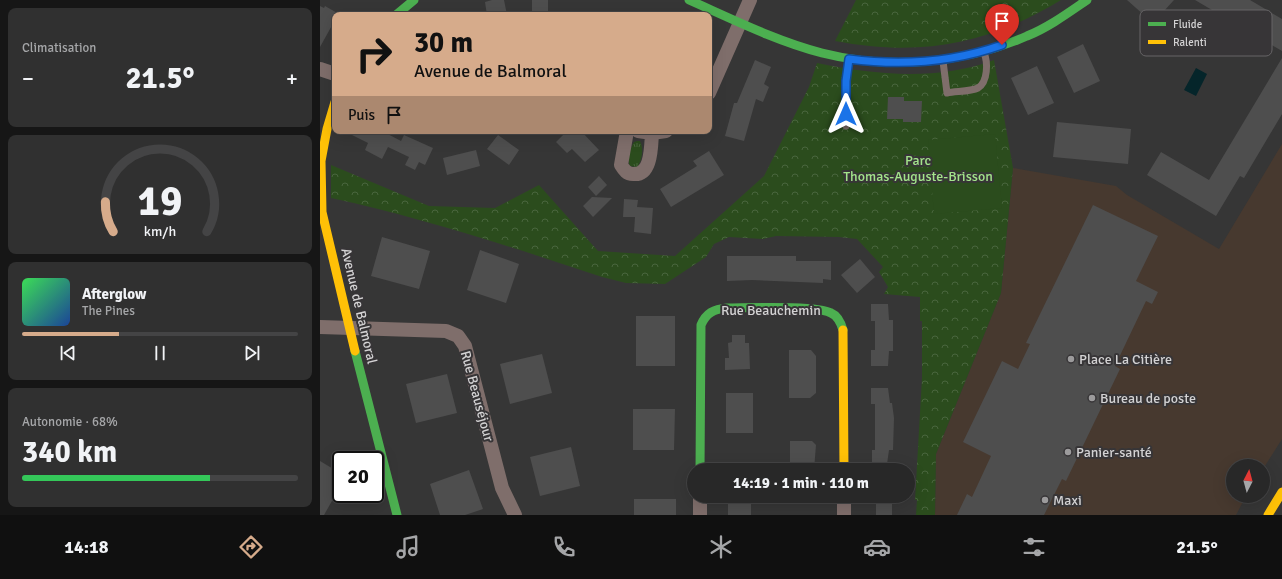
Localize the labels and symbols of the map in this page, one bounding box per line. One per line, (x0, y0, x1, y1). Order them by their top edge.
pin (985, 4, 1019, 45)
legend (1140, 10, 1272, 56)
text: Fluide (1173, 18, 1202, 31)
text: Ralenti (1173, 36, 1207, 49)
position arrow (825, 93, 867, 135)
park label: Parc Thomas-Auguste-Brisson (843, 152, 993, 185)
street label: Avenue de Balmoral (337, 246, 381, 366)
street label: Rue Beauchemin (721, 302, 821, 319)
street label: Rue Beauséjour (457, 349, 497, 444)
place label: Place La Citière (1079, 351, 1172, 368)
marker: Place La Citière (1066, 354, 1076, 364)
place label: Bureau de poste (1100, 390, 1196, 407)
marker: Bureau de poste (1087, 393, 1097, 403)
place label: Panier-santé (1076, 444, 1152, 461)
marker: Panier-santé (1063, 447, 1073, 457)
speed limit sign: 20 (332, 451, 384, 503)
north arrow (1226, 459, 1270, 503)
place label: Maxi (1053, 492, 1082, 509)
marker: Maxi (1040, 495, 1050, 505)

